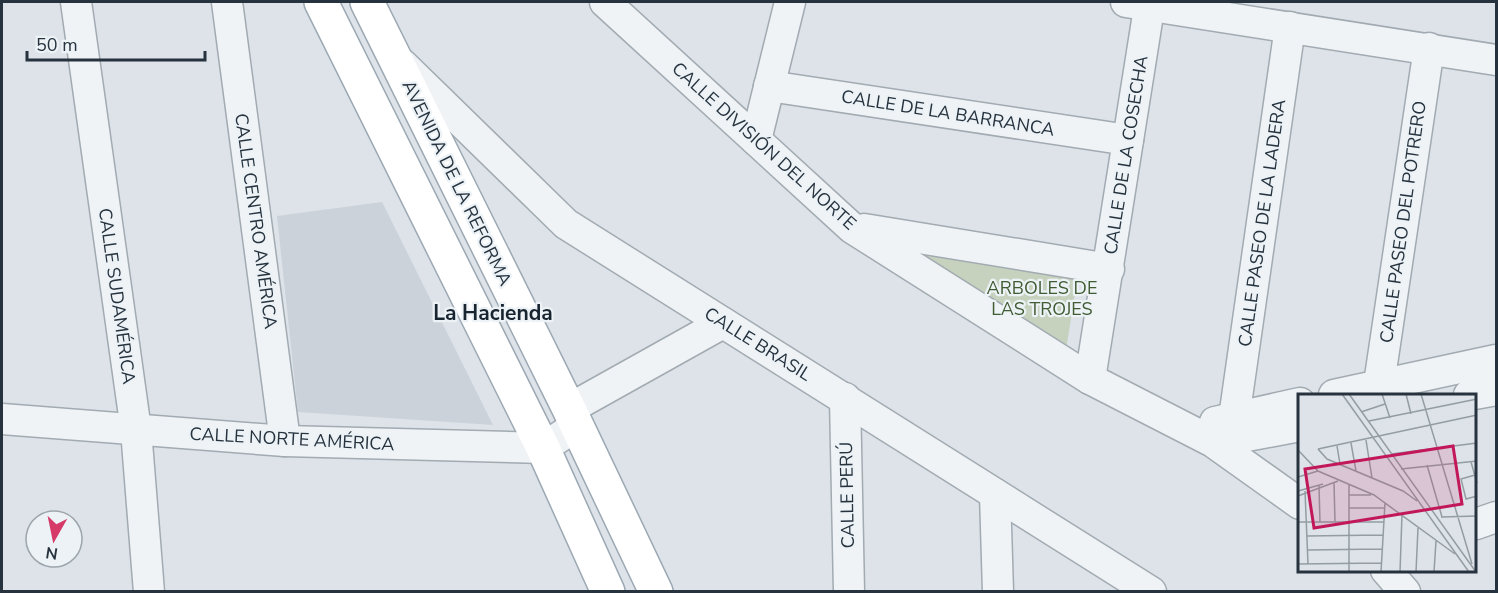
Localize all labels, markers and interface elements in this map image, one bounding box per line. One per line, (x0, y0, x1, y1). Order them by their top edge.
scale bar (27, 24, 206, 62)
text: 50 m (36, 33, 78, 57)
street label: CALLE DE LA COSECHA (1098, 54, 1154, 256)
street label: CALLE DIVISIÓN DEL NORTE (667, 57, 861, 235)
street label: AVENIDA DE LA REFORMA (397, 76, 517, 290)
street label: CALLE DE LA BARRANCA (840, 84, 1056, 142)
street label: CALLE PASEO DE LA LADERA (1233, 98, 1291, 348)
street label: CALLE PASEO DEL POTRERO (1374, 99, 1432, 345)
street label: CALLE CENTRO AMÉRICA (229, 112, 283, 330)
street label: CALLE SUDAMÉRICA (93, 206, 141, 386)
park label: ARBOLES DE LAS TROJES (987, 276, 1097, 321)
district label: La Hacienda (433, 299, 553, 327)
street label: CALLE BRASIL (700, 301, 816, 387)
inset map (1298, 394, 1477, 572)
street label: CALLE NORTE AMÉRICA (189, 422, 395, 456)
street label: CALLE PERÚ (834, 441, 860, 549)
north arrow (24, 509, 84, 569)
text: N (44, 541, 59, 565)

